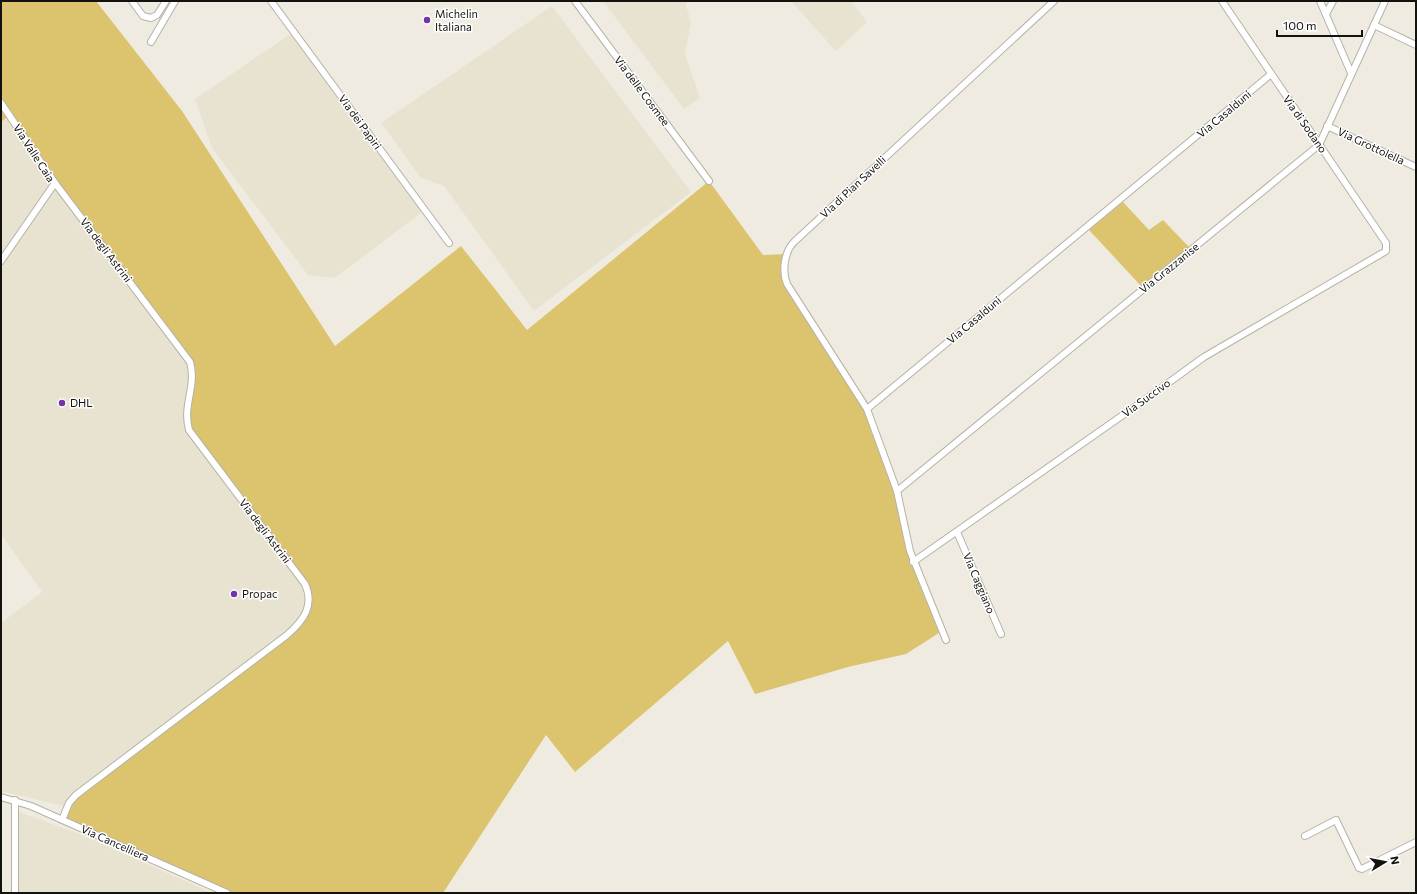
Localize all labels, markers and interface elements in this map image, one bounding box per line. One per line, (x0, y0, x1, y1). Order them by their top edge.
place label: Michelin Italiana (435, 7, 478, 33)
scale bar (1277, 12, 1362, 38)
marker: Michelin Italiana (422, 15, 432, 25)
text: 100 m (1283, 18, 1317, 32)
street label: Via delle Cosmee (612, 53, 673, 128)
street label: Via Casalduni (1194, 87, 1254, 140)
street label: Via dei Papiri (336, 92, 385, 152)
street label: Via di Sodano (1281, 92, 1330, 155)
street label: Via Valle Caia (11, 121, 58, 184)
street label: Via Grottolella (1336, 124, 1407, 167)
street label: Via di Pian Savelli (817, 153, 888, 220)
street label: Via degli Astrini (78, 215, 135, 285)
street label: Via Grazzanise (1136, 239, 1201, 296)
street label: Via Casalduni (944, 293, 1004, 346)
street label: Via Succivo (1119, 375, 1173, 419)
place label: DHL (70, 396, 93, 409)
marker: DHL (57, 398, 67, 408)
street label: Via degli Astrini (237, 496, 294, 566)
street label: Via Caggiano (961, 550, 998, 616)
place label: Propac (242, 587, 277, 600)
marker: Propac (229, 589, 239, 599)
street label: Via Cancelliera (79, 822, 151, 863)
north arrow (1365, 842, 1405, 882)
text: N (1388, 855, 1402, 865)

